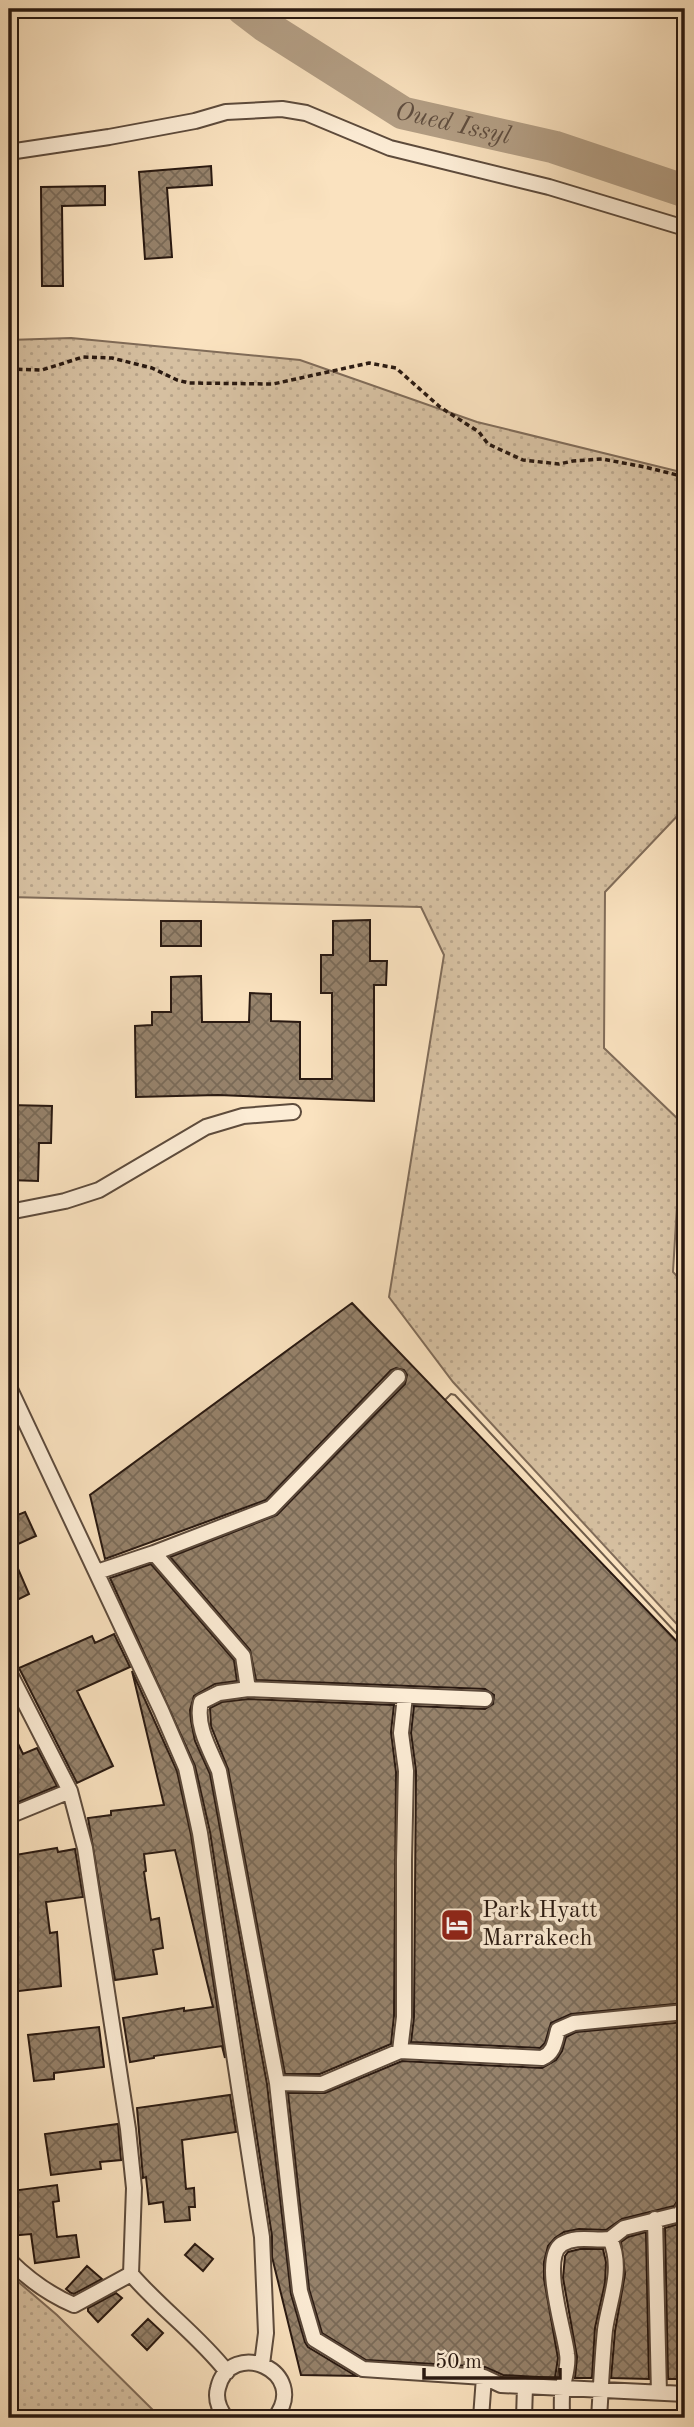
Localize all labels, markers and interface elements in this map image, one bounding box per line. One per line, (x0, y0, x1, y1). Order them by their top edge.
water label: Oued Issyl (392, 99, 514, 150)
place label: Park Hyatt Marrakech (482, 1899, 598, 1951)
hotel icon: Park Hyatt Marrakech (438, 1906, 476, 1944)
scale bar (424, 2336, 561, 2380)
text: 50 m (435, 2352, 482, 2373)

